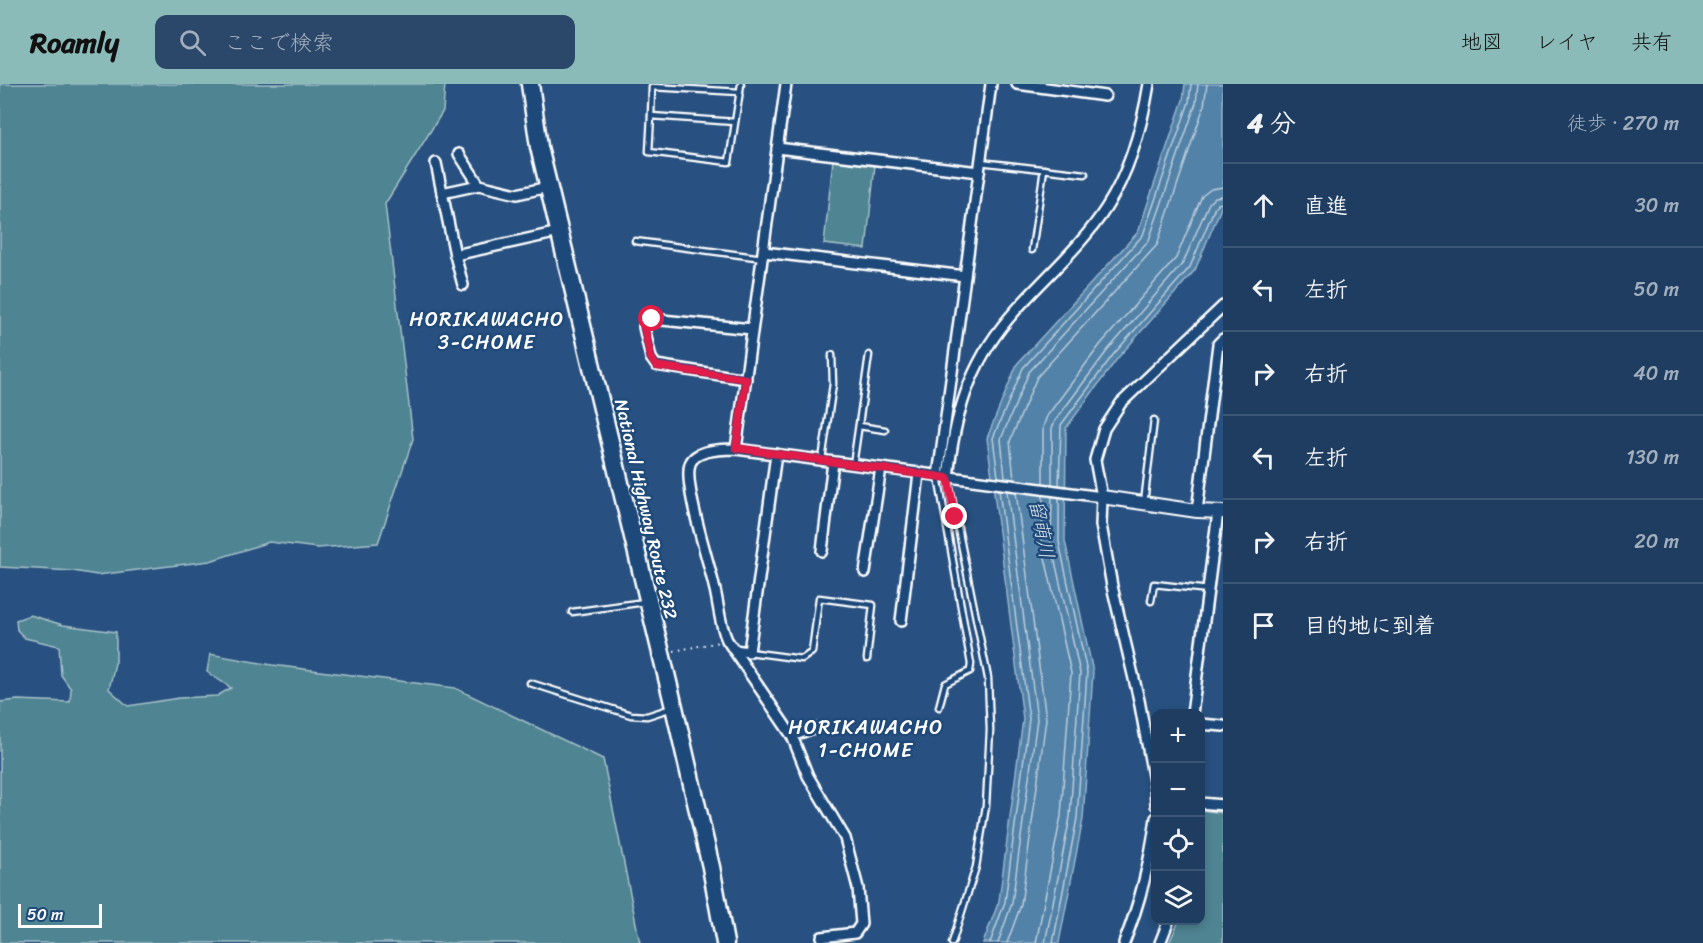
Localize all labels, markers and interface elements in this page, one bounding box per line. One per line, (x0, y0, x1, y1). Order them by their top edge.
search box (155, 15, 575, 69)
text: Roamly (30, 18, 119, 67)
text: ここで検索 (224, 23, 334, 62)
text: 地図 (1461, 23, 1503, 61)
text: レイヤ (1536, 23, 1598, 61)
text: 共有 (1631, 23, 1673, 61)
icon: search (176, 26, 209, 59)
text: 4 分 (1247, 100, 1296, 146)
text: 徒歩 · 270 m (1567, 106, 1679, 141)
text: 直進 (1304, 186, 1348, 225)
text: 30 m (1635, 188, 1679, 223)
icon: ahead (1247, 189, 1280, 222)
text: 左折 (1304, 270, 1348, 309)
text: 50 m (1634, 272, 1679, 307)
icon: left (1247, 273, 1280, 306)
district label: HORIKAWACHO 3-CHOME (409, 302, 565, 360)
route start (638, 305, 664, 331)
text: 右折 (1304, 354, 1348, 393)
text: 40 m (1633, 356, 1679, 391)
icon: right (1247, 357, 1280, 390)
street label: National Highway Route 232 (605, 396, 687, 622)
text: 左折 (1304, 438, 1348, 477)
text: 130 m (1626, 440, 1679, 475)
icon: left (1247, 441, 1280, 474)
water label: 留萌川 (1019, 496, 1064, 562)
route end (941, 503, 967, 529)
text: 右折 (1304, 522, 1348, 561)
text: 20 m (1634, 524, 1679, 559)
icon: right (1247, 525, 1280, 558)
text: 目的地に到着 (1304, 606, 1436, 645)
icon: arrive (1247, 609, 1280, 642)
map controls (1151, 709, 1205, 925)
button: + (1151, 709, 1205, 763)
district label: HORIKAWACHO 1-CHOME (788, 710, 944, 768)
button: − (1151, 763, 1205, 817)
button: locate (1151, 817, 1205, 871)
button: layers (1151, 871, 1205, 925)
text: 50 m (27, 900, 63, 929)
scale bar (18, 901, 102, 928)

